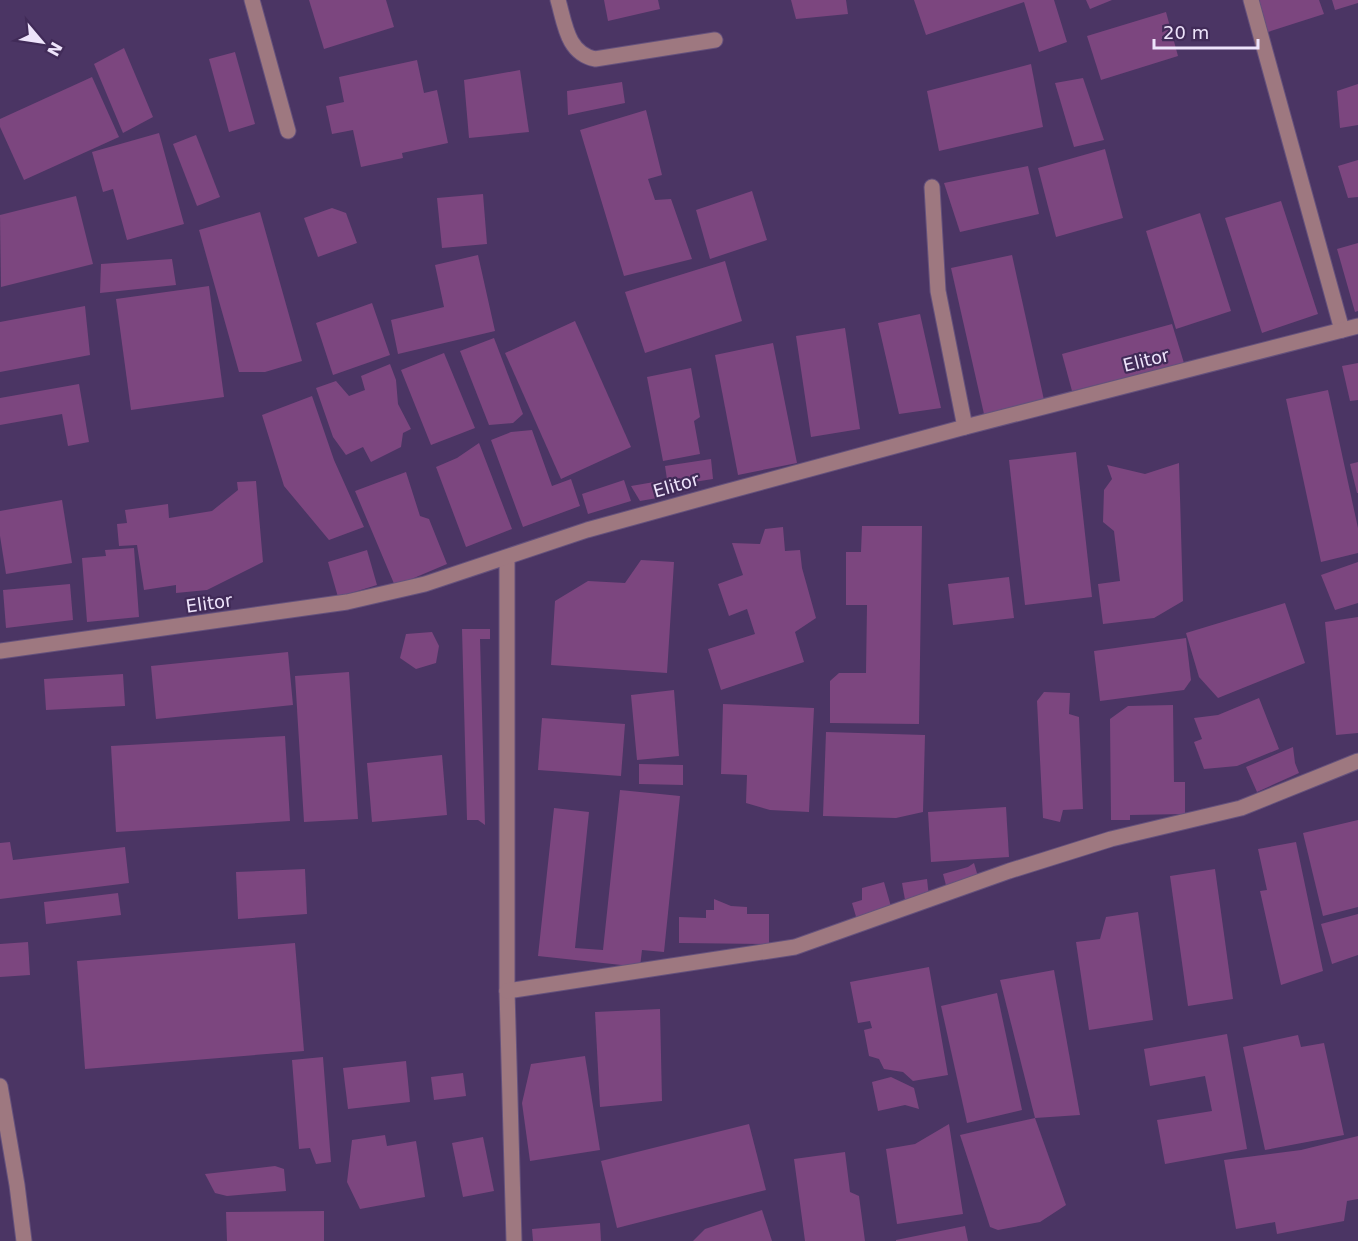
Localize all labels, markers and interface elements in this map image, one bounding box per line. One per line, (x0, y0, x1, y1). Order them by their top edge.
north arrow (12, 12, 72, 72)
scale bar (1154, 12, 1258, 50)
text: 20 m (1163, 22, 1209, 43)
text: N (43, 39, 66, 59)
street label: Elitor (1121, 344, 1172, 376)
street label: Elitor (651, 468, 702, 502)
street label: Elitor (184, 589, 234, 617)

